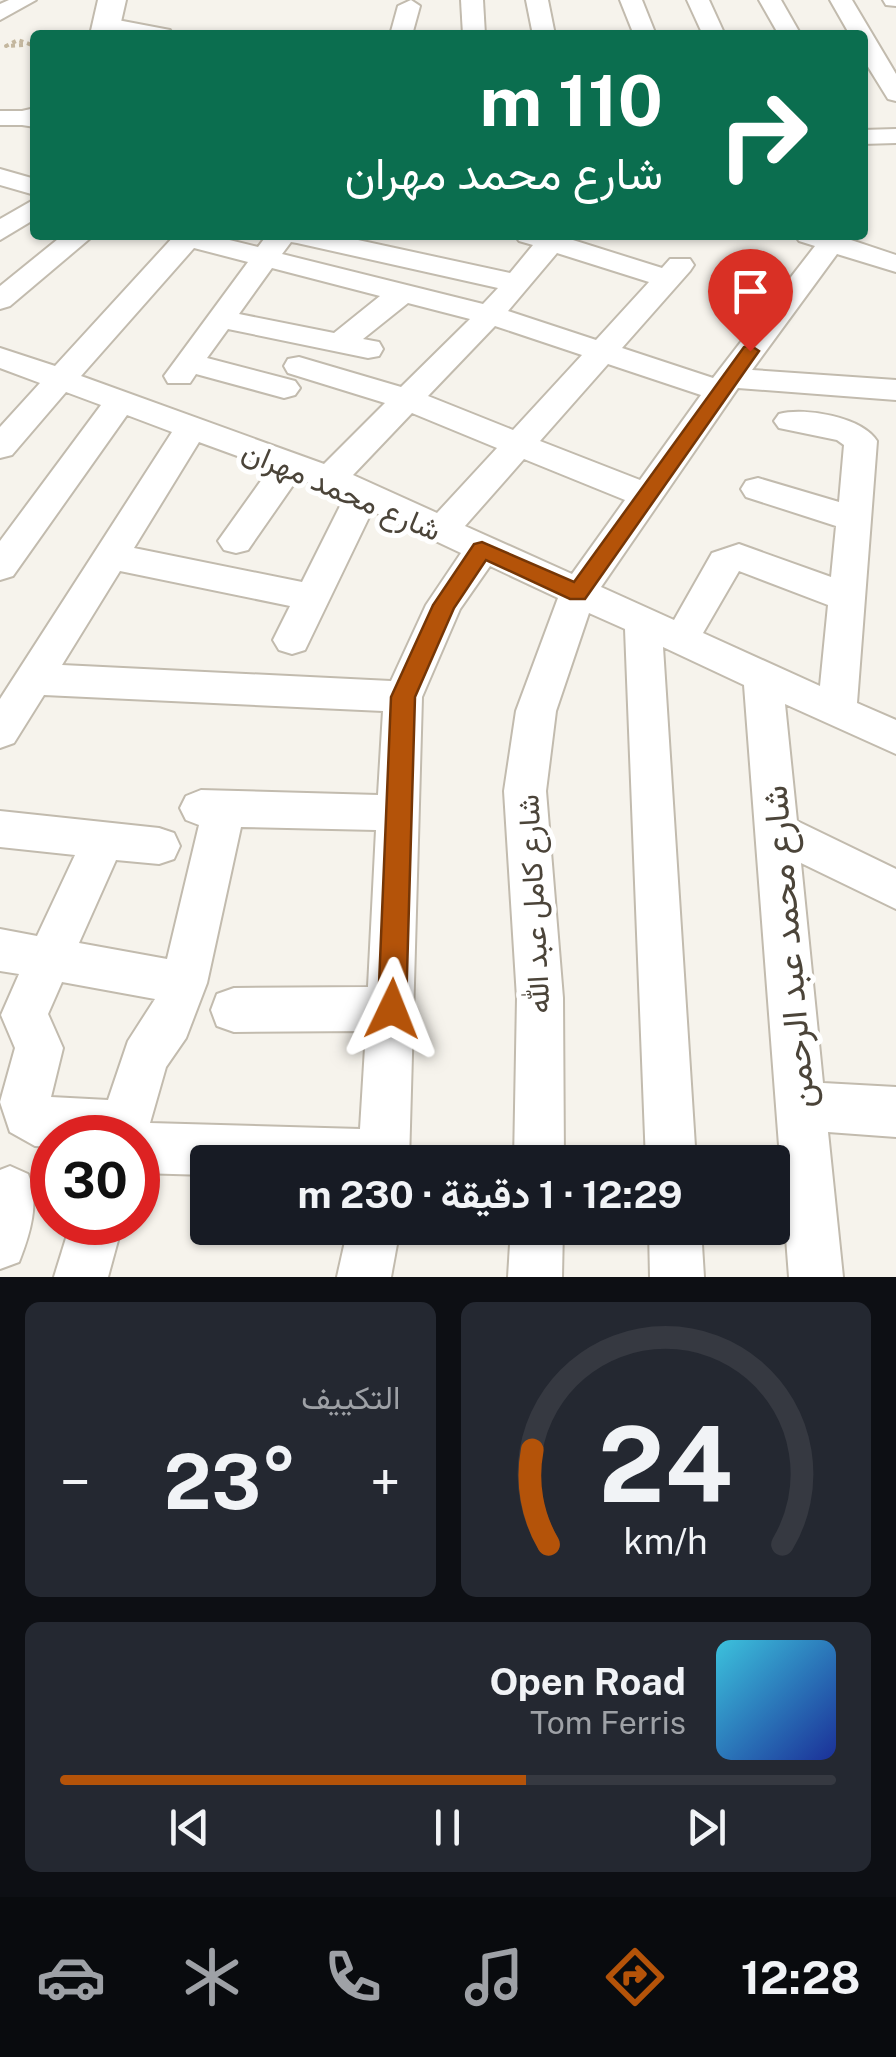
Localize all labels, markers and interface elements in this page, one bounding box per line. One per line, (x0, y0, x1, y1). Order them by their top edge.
text: 110 m (479, 59, 663, 142)
icon: right (698, 70, 828, 200)
text: شارع محمد مهران (345, 146, 663, 199)
pin (708, 249, 793, 352)
icon: arrive (723, 264, 778, 319)
street label: شارع محمد مهران (236, 432, 447, 551)
street label: شارع محمد عبد الرحمن (753, 784, 827, 1110)
street label: شارع كامل عبد الله (509, 793, 560, 1014)
position arrow (340, 957, 444, 1061)
speed limit sign: 30 (30, 1115, 160, 1245)
text: 12:29 · 1 دقيقة · 230 m (297, 1172, 683, 1217)
text: التكييف (301, 1379, 401, 1416)
text: 24 (599, 1403, 733, 1525)
text: 23° (164, 1438, 297, 1526)
text: − (60, 1450, 91, 1514)
text: + (370, 1450, 401, 1514)
text: km/h (624, 1520, 708, 1562)
text: Open Road (489, 1659, 686, 1704)
text: Tom Ferris (530, 1704, 686, 1741)
icon: previous (162, 1800, 217, 1855)
icon: pause (420, 1800, 475, 1855)
icon: next (679, 1800, 734, 1855)
icon: car (36, 1942, 106, 2012)
icon: climate (177, 1942, 247, 2012)
icon: phone (318, 1942, 388, 2012)
icon: music (459, 1942, 529, 2012)
icon: directions (600, 1942, 670, 2012)
text: 12:28 (741, 1951, 860, 2004)

